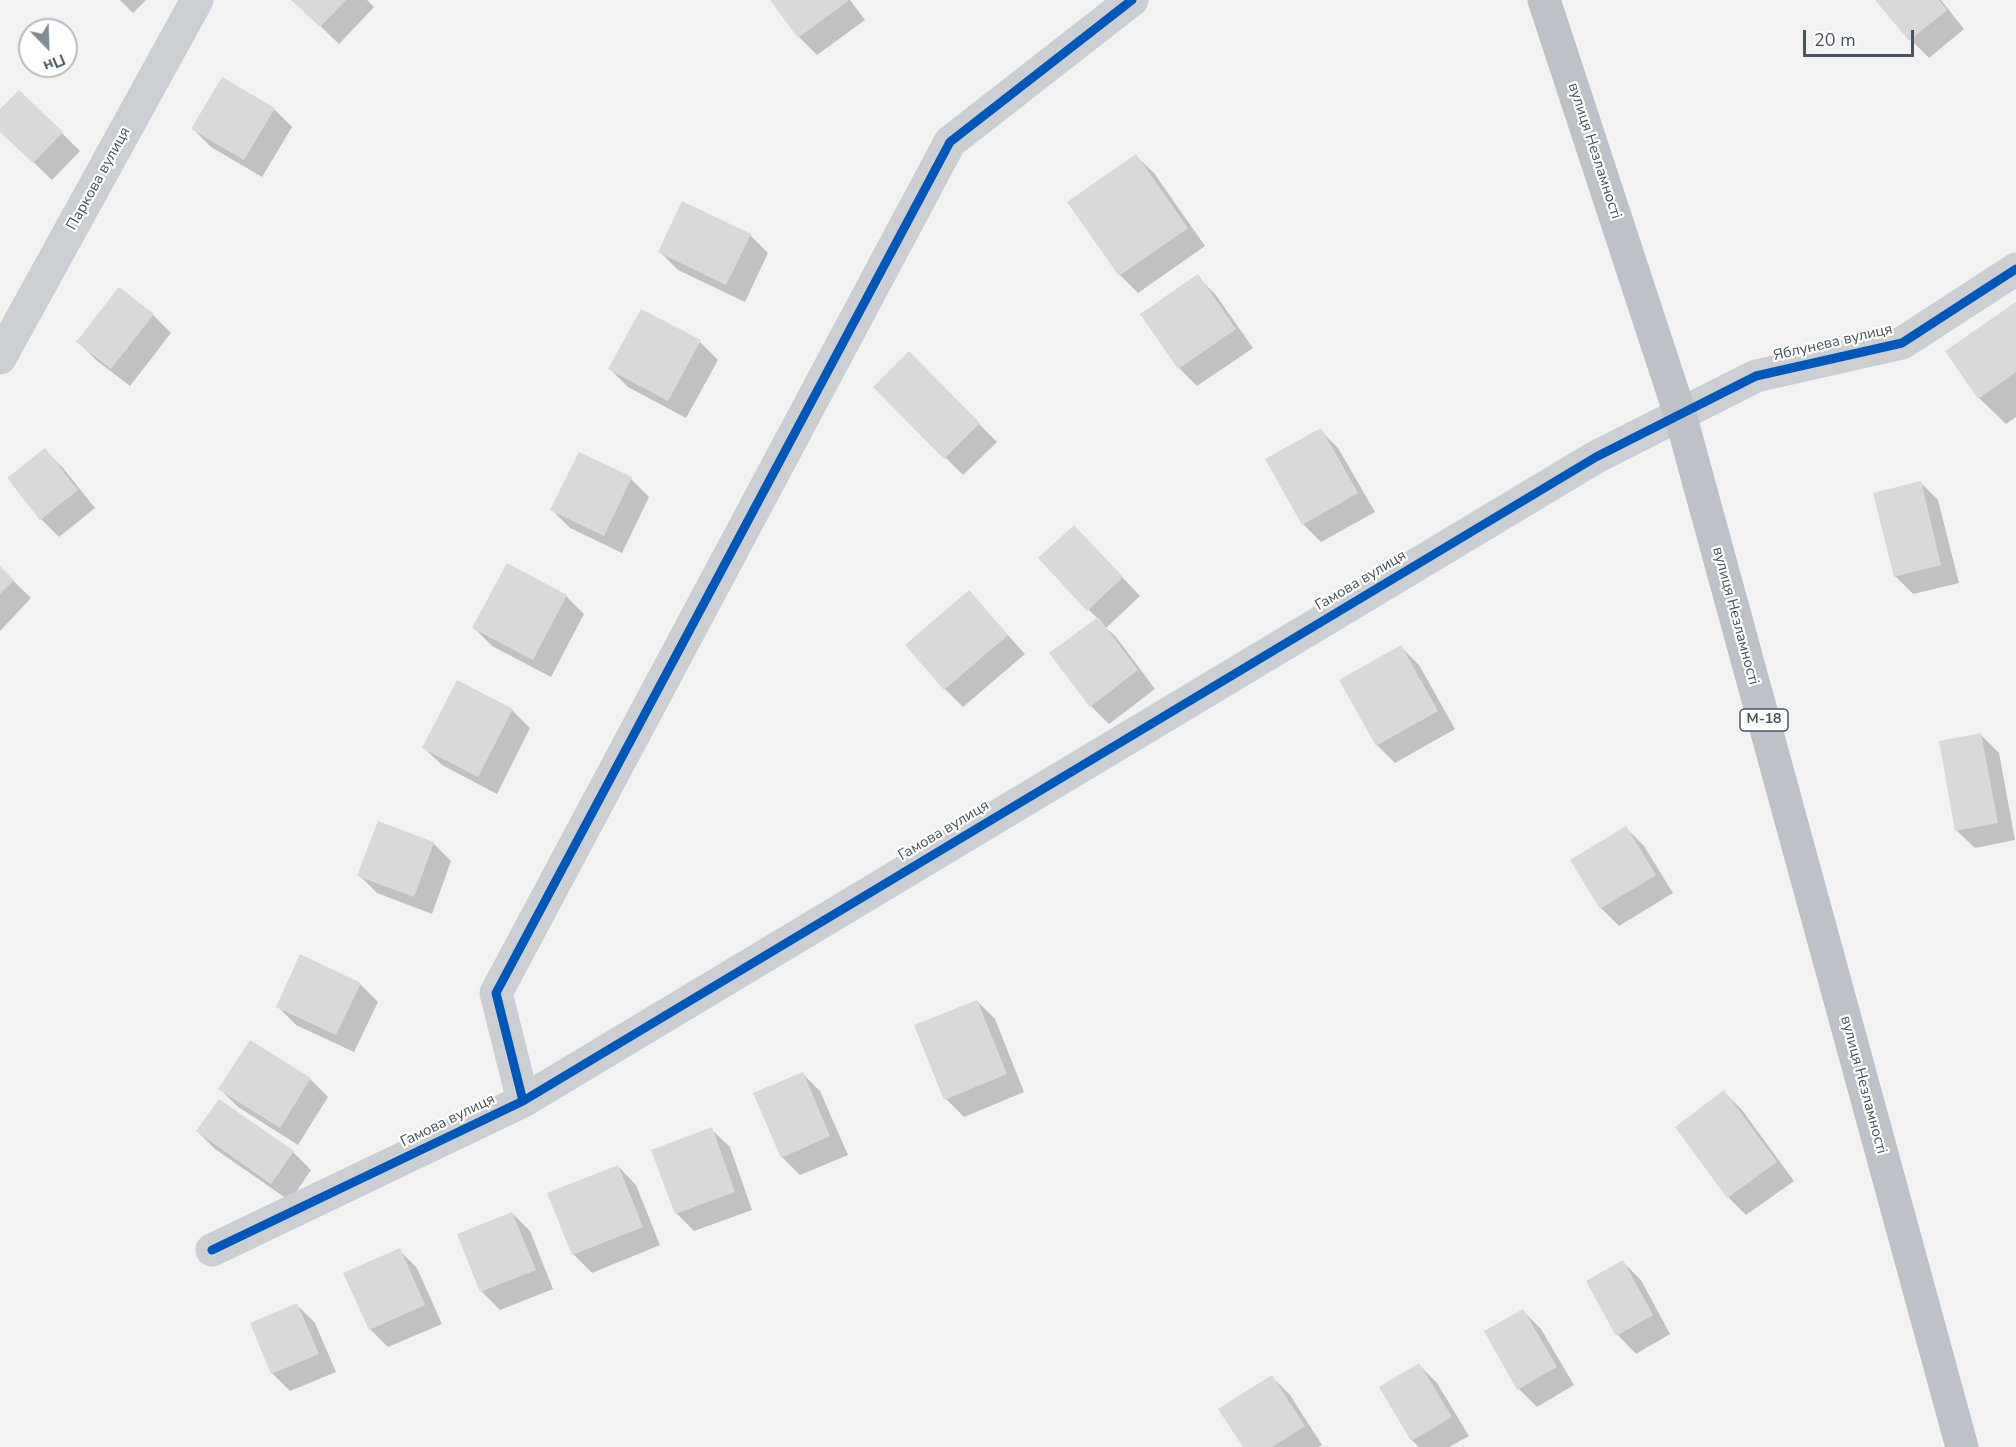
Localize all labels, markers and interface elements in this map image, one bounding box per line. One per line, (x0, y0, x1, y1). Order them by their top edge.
north arrow (18, 18, 78, 78)
scale bar (1806, 18, 1917, 56)
text: 20 m (1814, 28, 1856, 52)
text: Пн (40, 48, 69, 77)
street label: вулиця Незламності (1563, 81, 1625, 221)
street label: Паркова вулиця (63, 124, 135, 234)
street label: Яблунева вулиця (1772, 321, 1894, 365)
street label: вулиця Незламності (1708, 545, 1762, 687)
street label: Гамова вулиця (1312, 547, 1410, 615)
road number: М-18 (1740, 709, 1788, 731)
street label: Гамова вулиця (895, 797, 993, 865)
street label: вулиця Незламності (1836, 1014, 1890, 1156)
street label: Гамова вулиця (398, 1090, 498, 1152)

